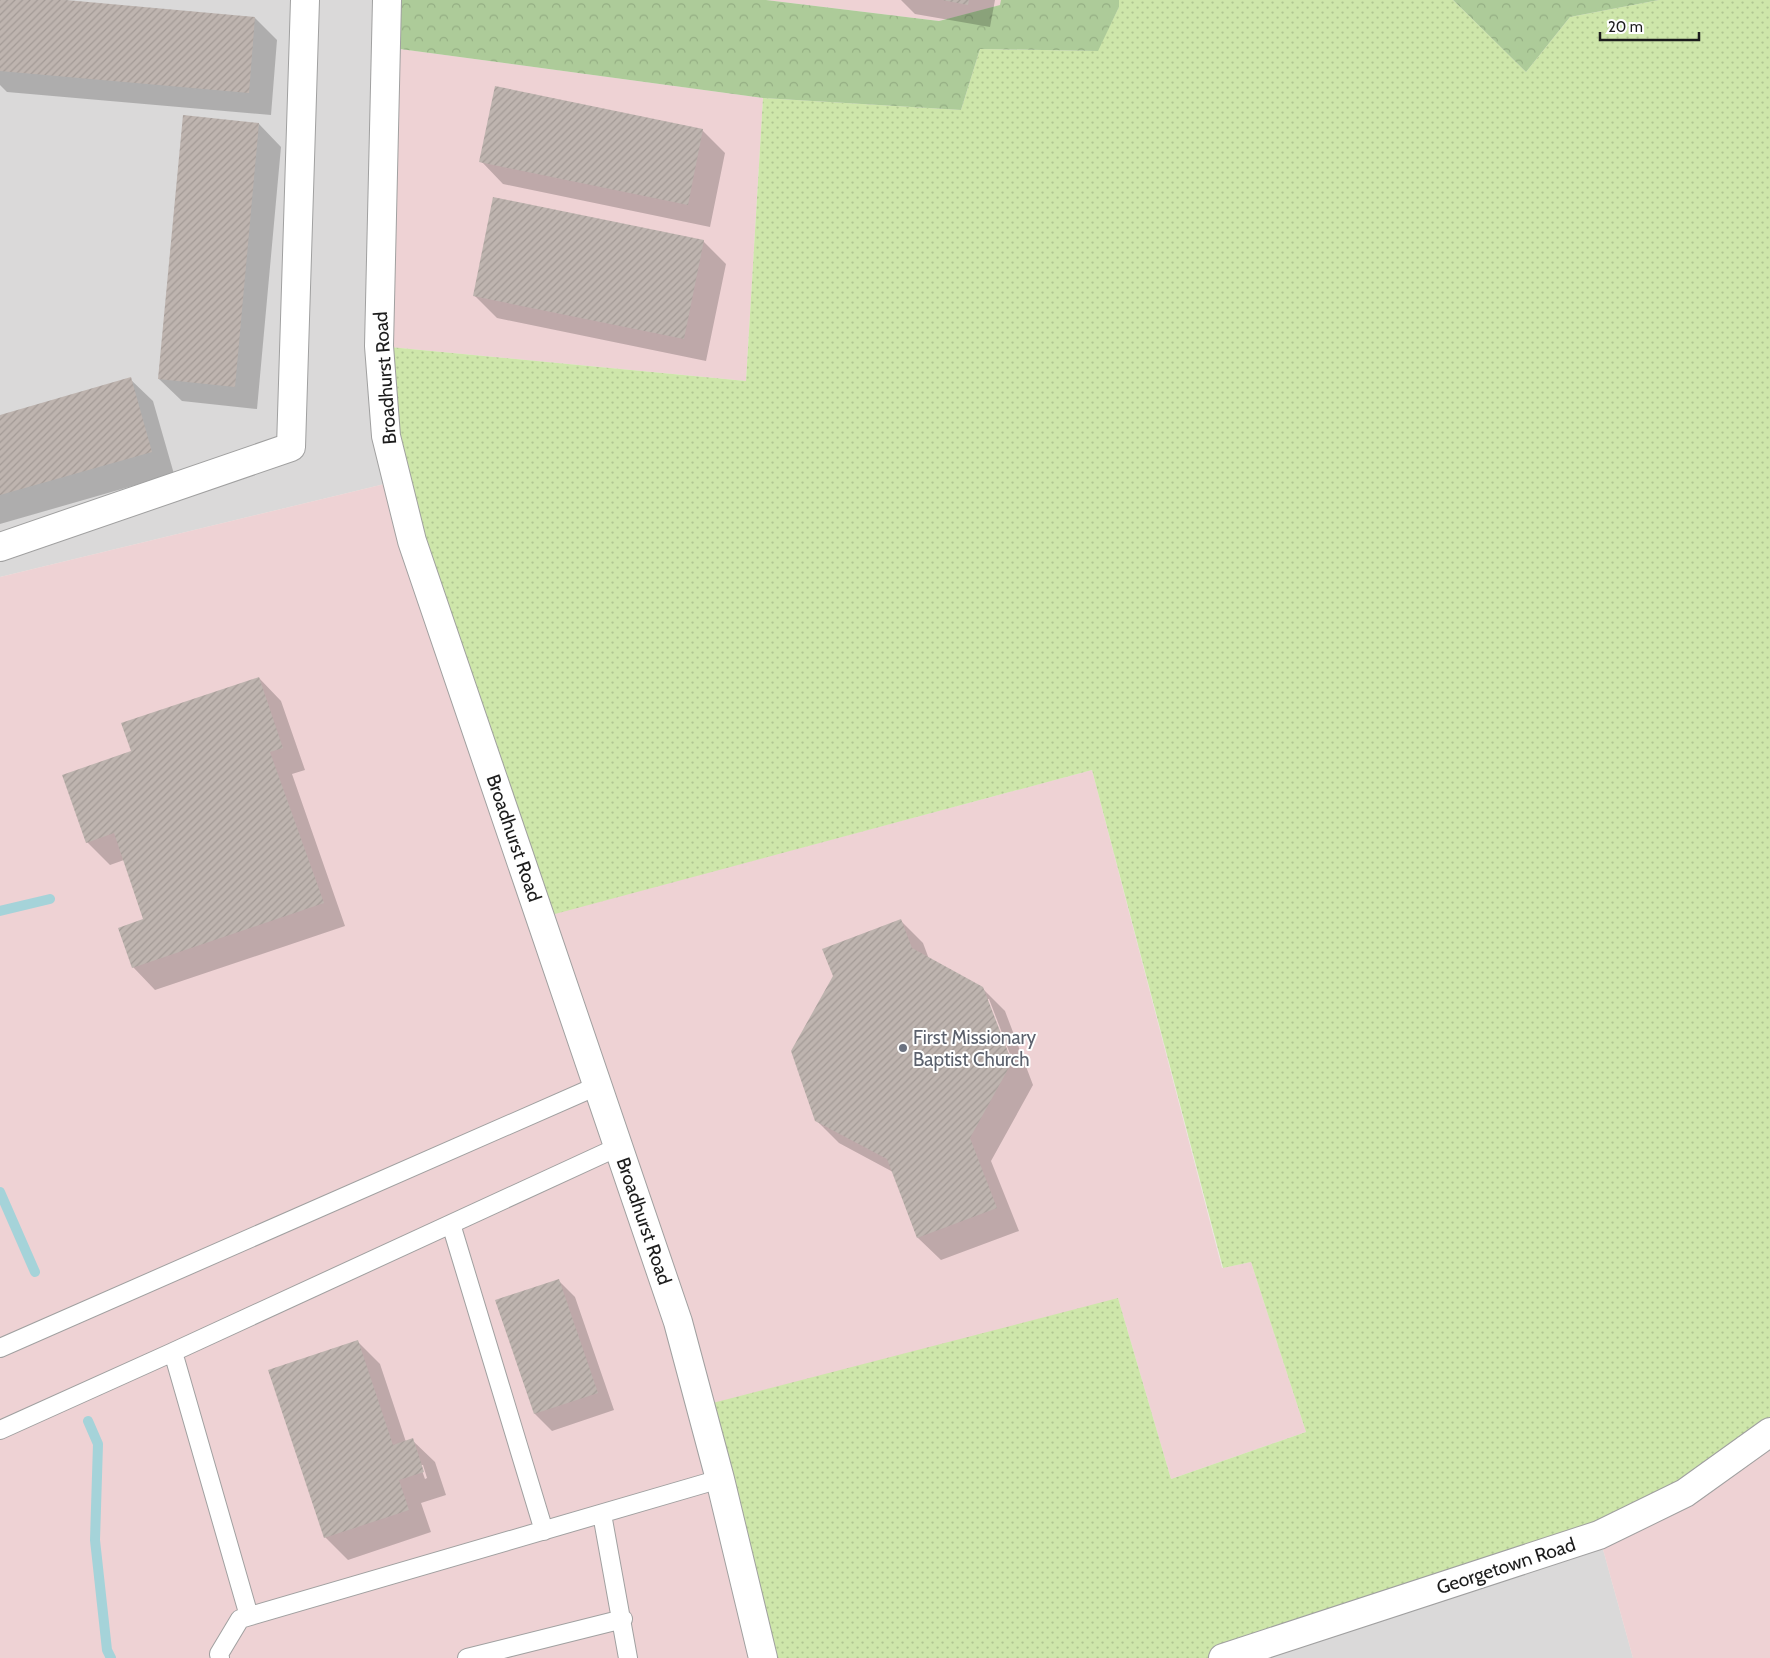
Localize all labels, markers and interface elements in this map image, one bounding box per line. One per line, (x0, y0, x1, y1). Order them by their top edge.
scale bar (1600, 10, 1699, 42)
text: 20 m (1608, 18, 1643, 36)
street label: Broadhurst Road (369, 311, 401, 445)
street label: Broadhurst Road (481, 771, 547, 905)
place label: First Missionary Baptist Church (913, 1026, 1037, 1071)
marker: First Missionary Baptist Church (897, 1042, 909, 1054)
street label: Broadhurst Road (611, 1154, 677, 1288)
street label: Georgetown Road (1434, 1533, 1578, 1599)

